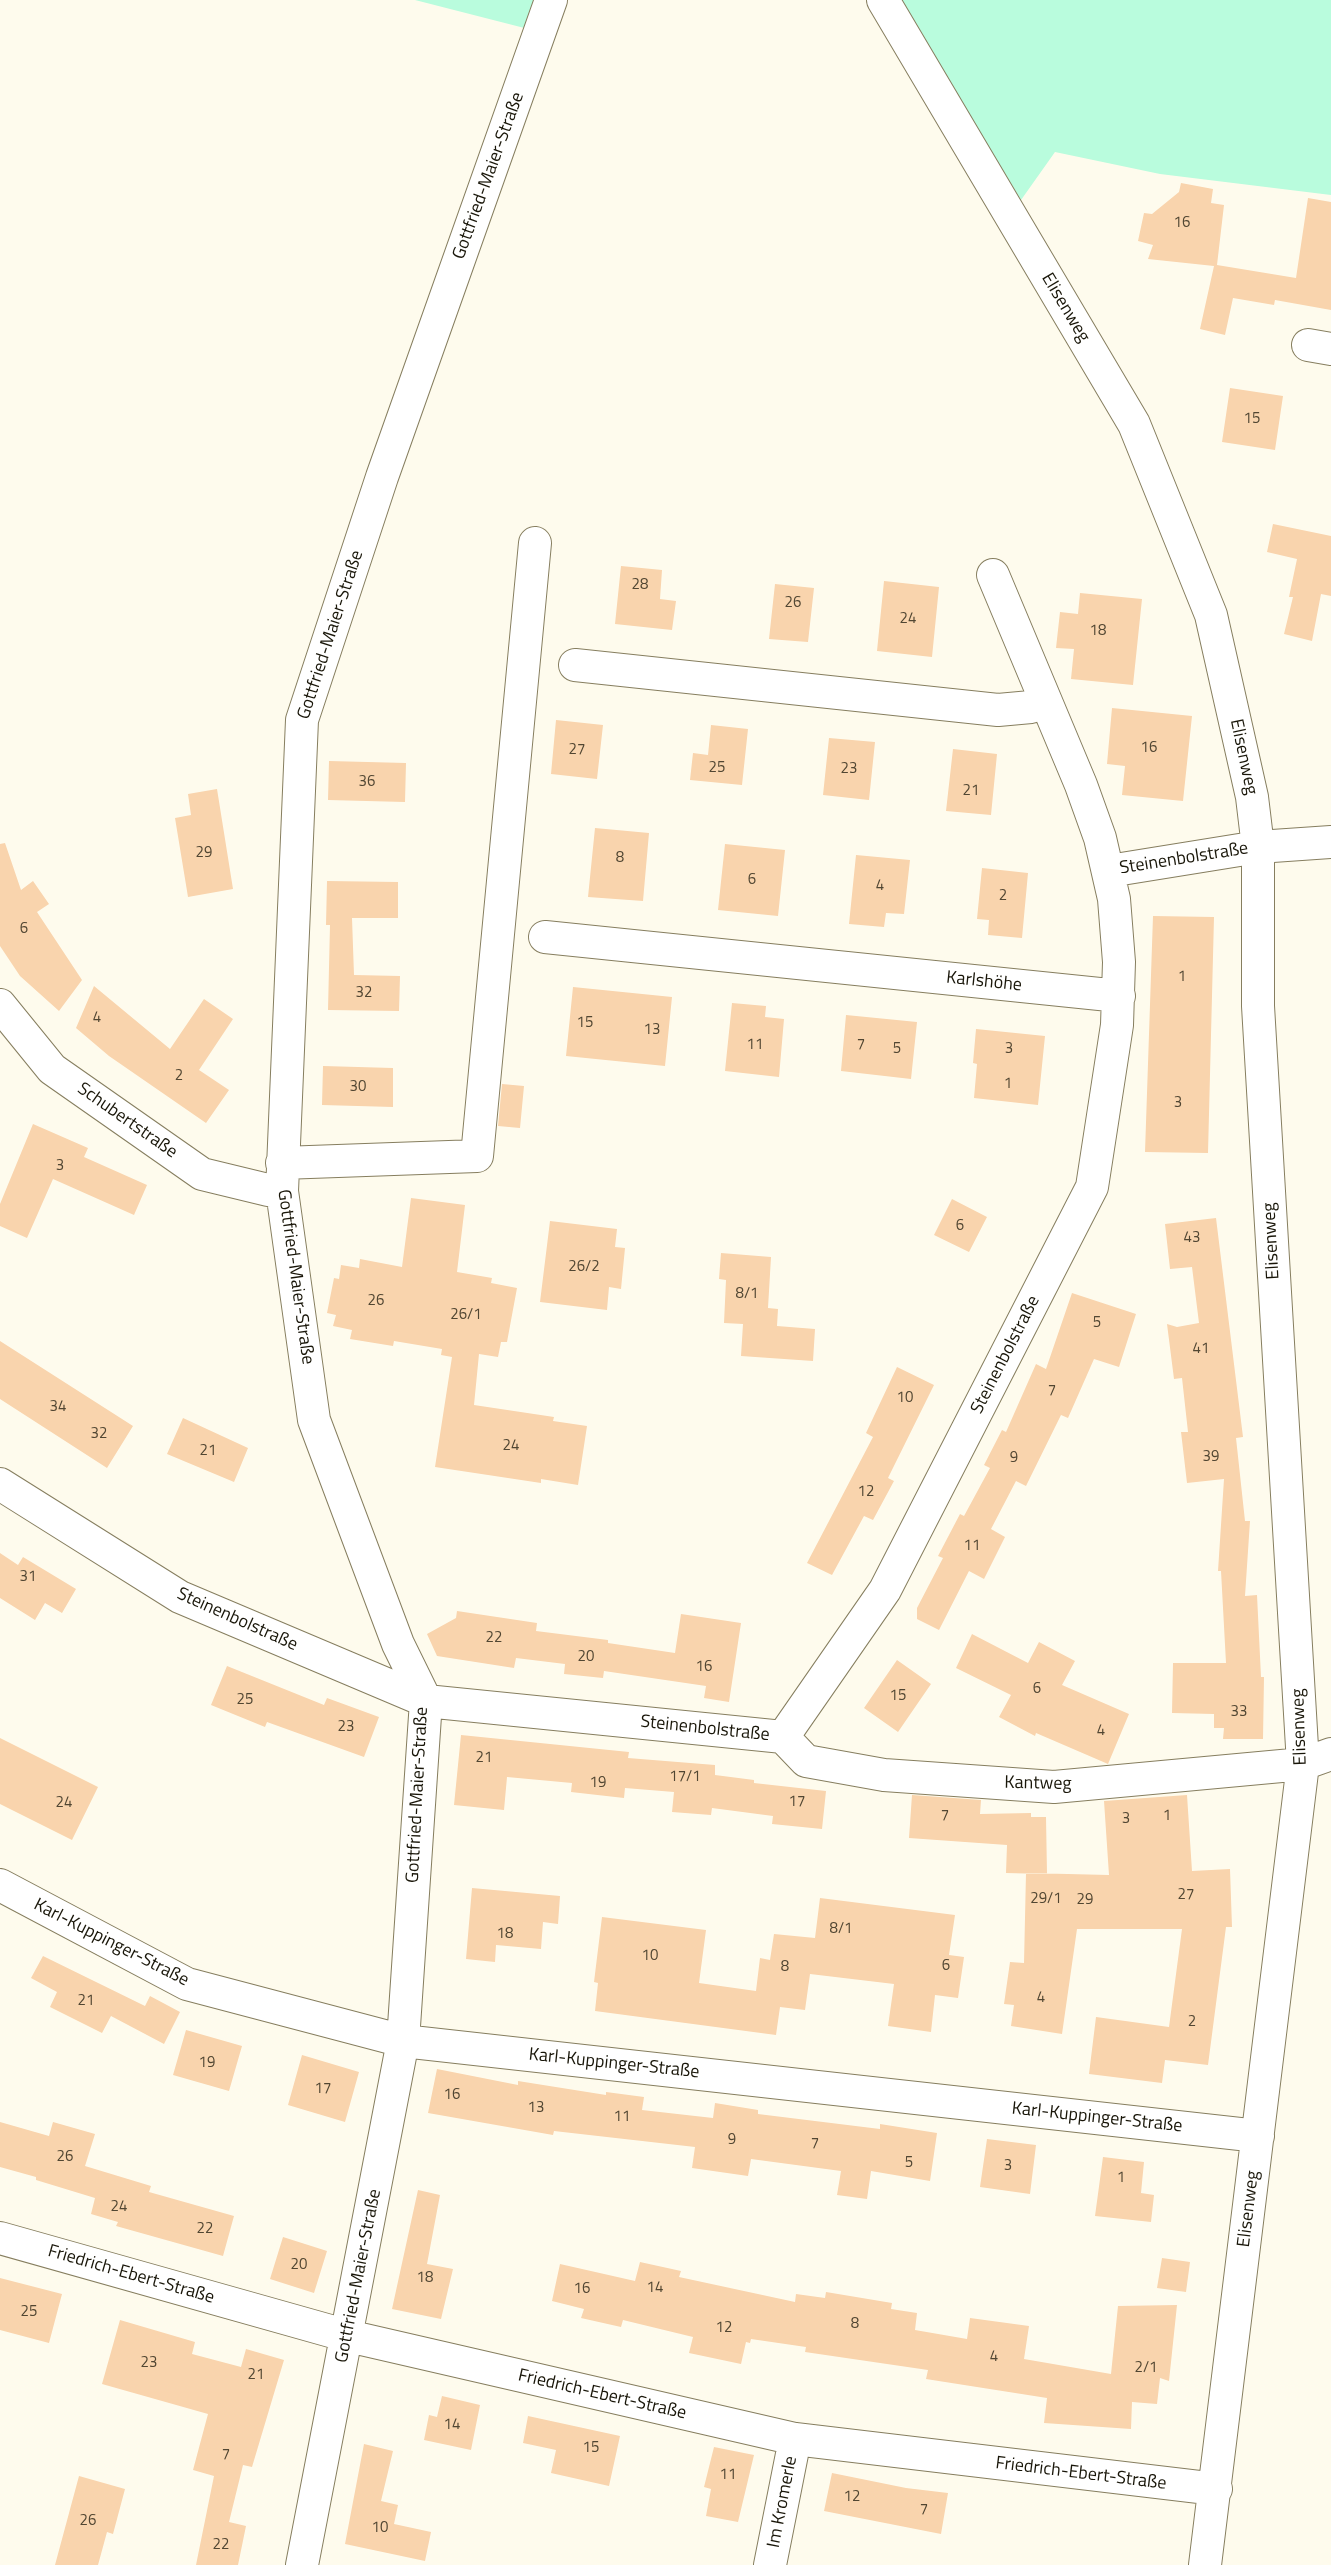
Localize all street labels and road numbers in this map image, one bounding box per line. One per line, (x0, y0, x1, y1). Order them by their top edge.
street label: Gottfried-Maier-Straße (449, 89, 529, 263)
street label: Elisenweg (1036, 269, 1094, 347)
street label: Gottfried-Maier-Straße (293, 548, 369, 722)
street label: Elisenweg (1224, 717, 1262, 797)
street label: Steinenbolstraße (1118, 838, 1250, 880)
street label: Karlshöhe (945, 967, 1023, 997)
street label: Schubertstraße (73, 1079, 181, 1163)
street label: Gottfried-Maier-Straße (272, 1188, 318, 1366)
street label: Elisenweg (1259, 1202, 1285, 1280)
street label: Steinenbolstraße (967, 1292, 1045, 1418)
street label: Steinenbolstraße (173, 1584, 301, 1656)
street label: Elisenweg (1288, 1688, 1312, 1766)
street label: Gottfried-Maier-Straße (403, 1706, 433, 1884)
street label: Steinenbolstraße (639, 1711, 771, 1747)
street label: Kantweg (1004, 1773, 1072, 1795)
street label: Karl-Kuppinger-Straße (30, 1894, 192, 1992)
street label: Karl-Kuppinger-Straße (528, 2044, 700, 2084)
street label: Karl-Kuppinger-Straße (1011, 2098, 1183, 2138)
street label: Elisenweg (1234, 2169, 1264, 2249)
street label: Gottfried-Maier-Straße (332, 2187, 386, 2365)
street label: Friedrich-Ebert-Straße (45, 2241, 217, 2309)
street label: Friedrich-Ebert-Straße (516, 2365, 688, 2425)
street label: Friedrich-Ebert-Straße (994, 2453, 1168, 2495)
street label: Im Kromerle (764, 2454, 802, 2550)

